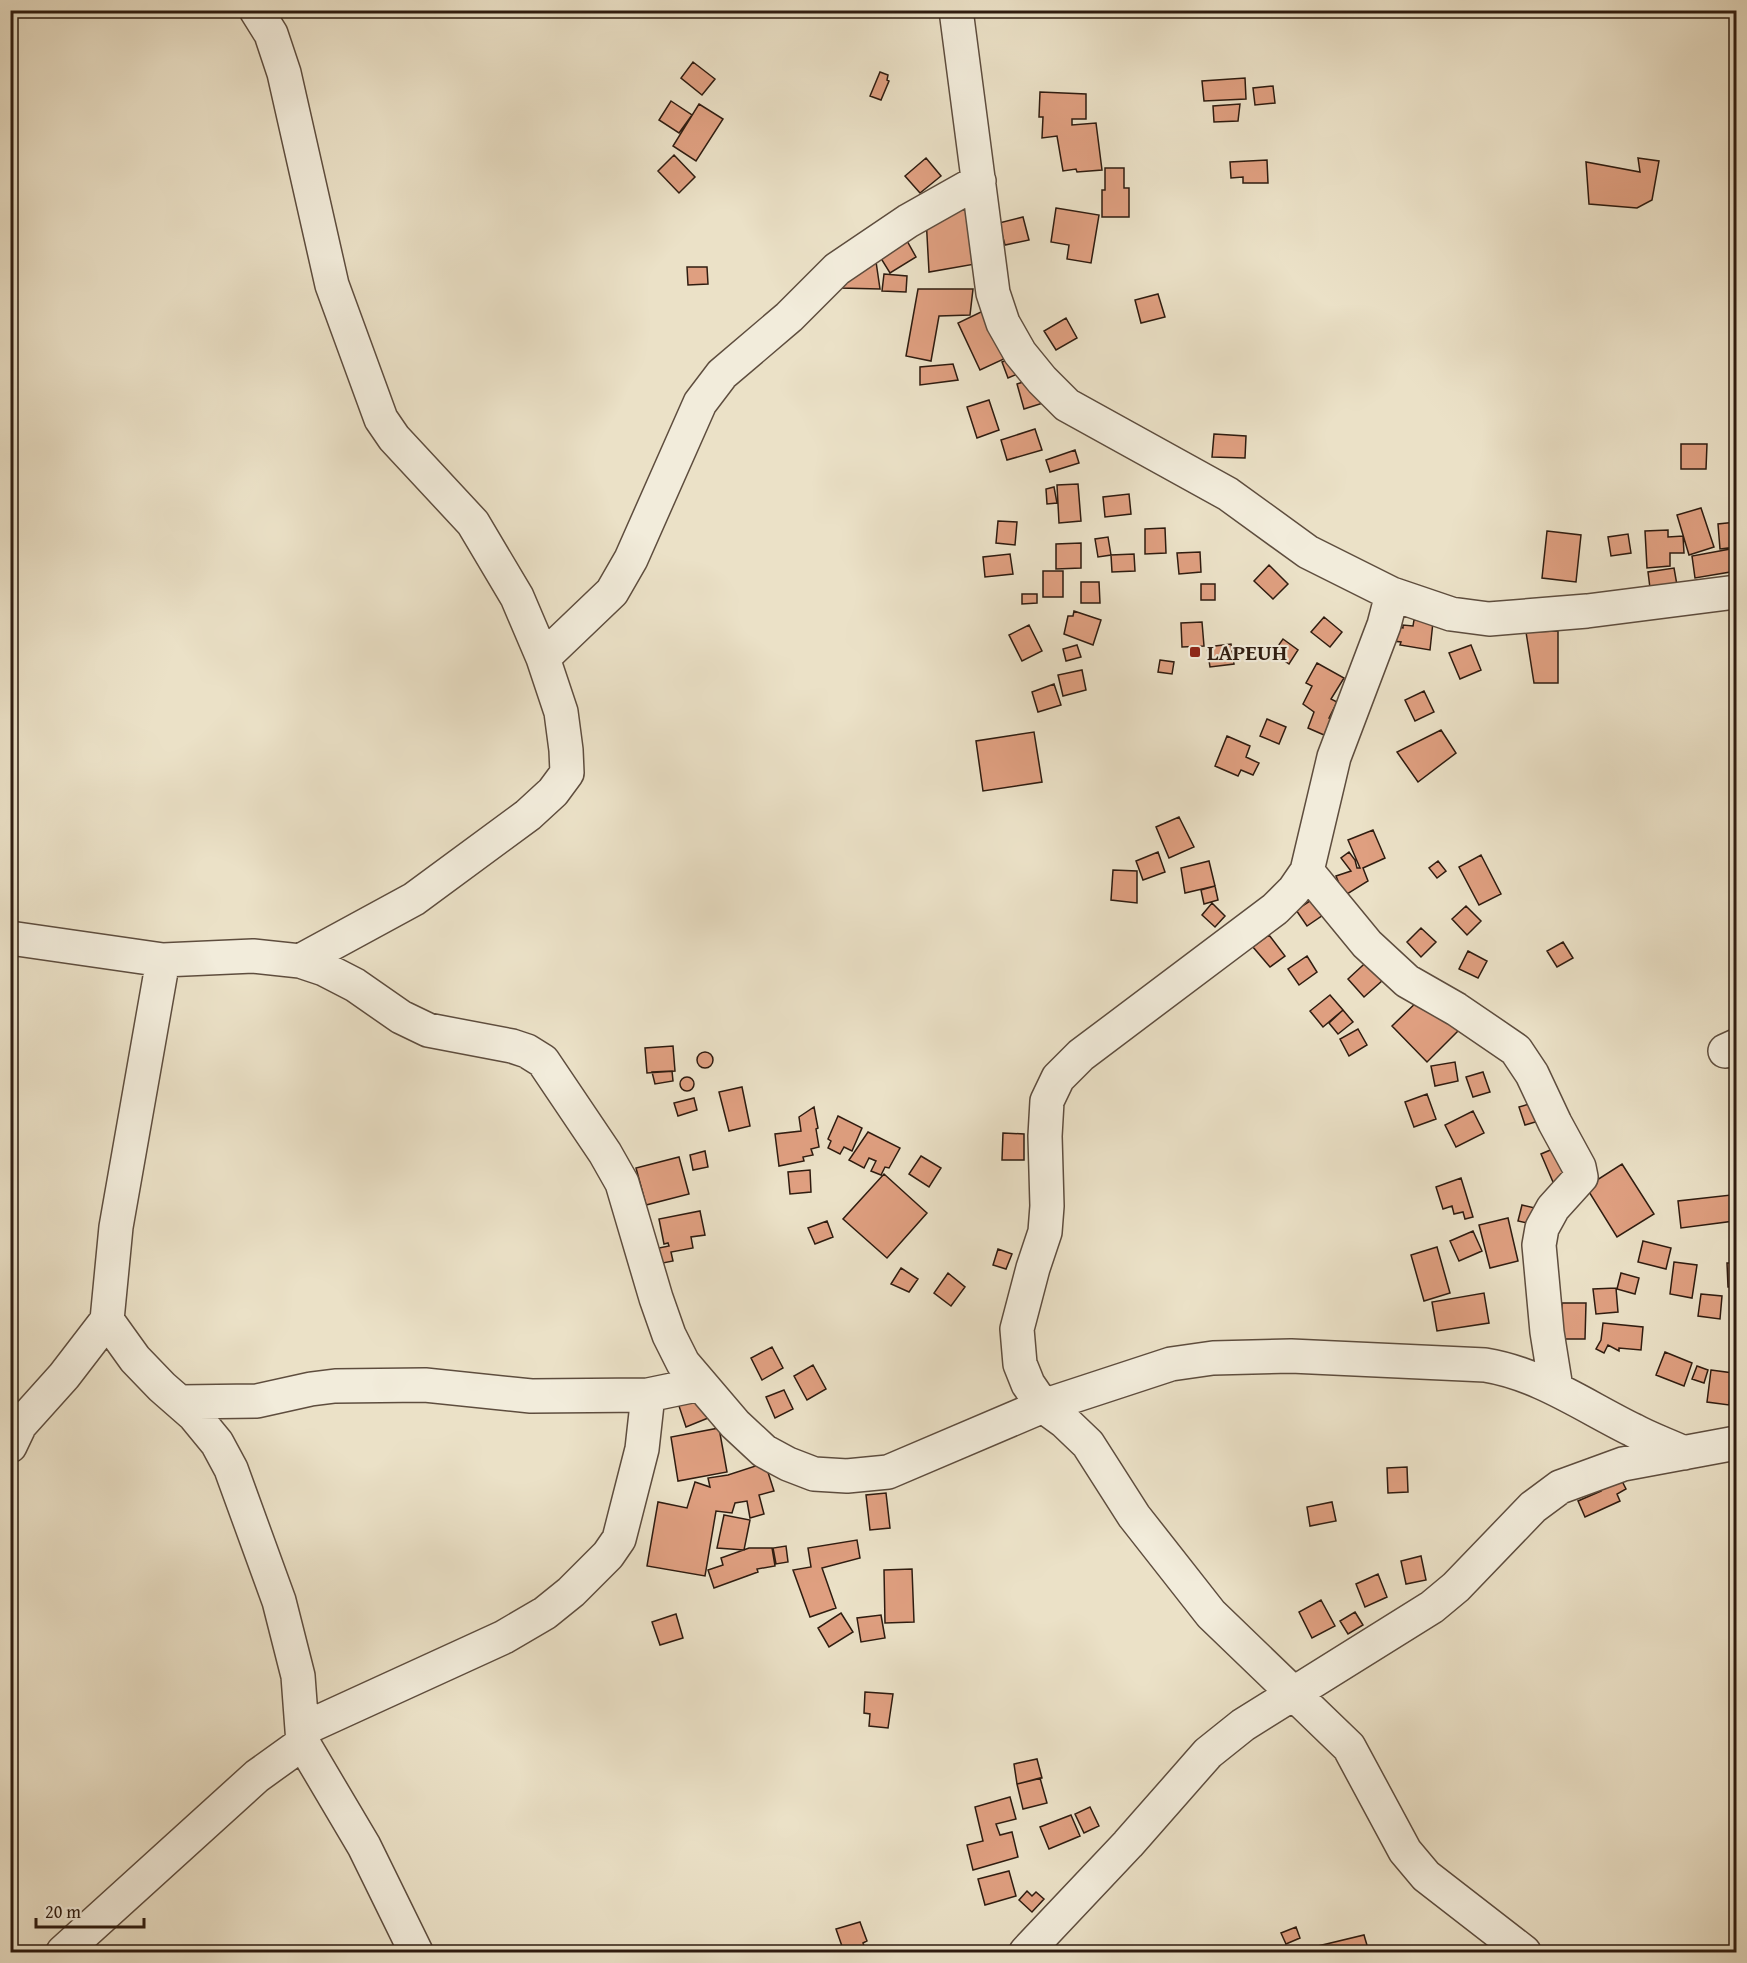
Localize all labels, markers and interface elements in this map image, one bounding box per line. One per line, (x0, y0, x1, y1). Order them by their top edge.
place label: LAPEUH (1207, 636, 1287, 668)
marker: LAPEUH (1188, 645, 1202, 659)
scale bar (36, 1891, 144, 1929)
text: 20 m (45, 1898, 81, 1925)

